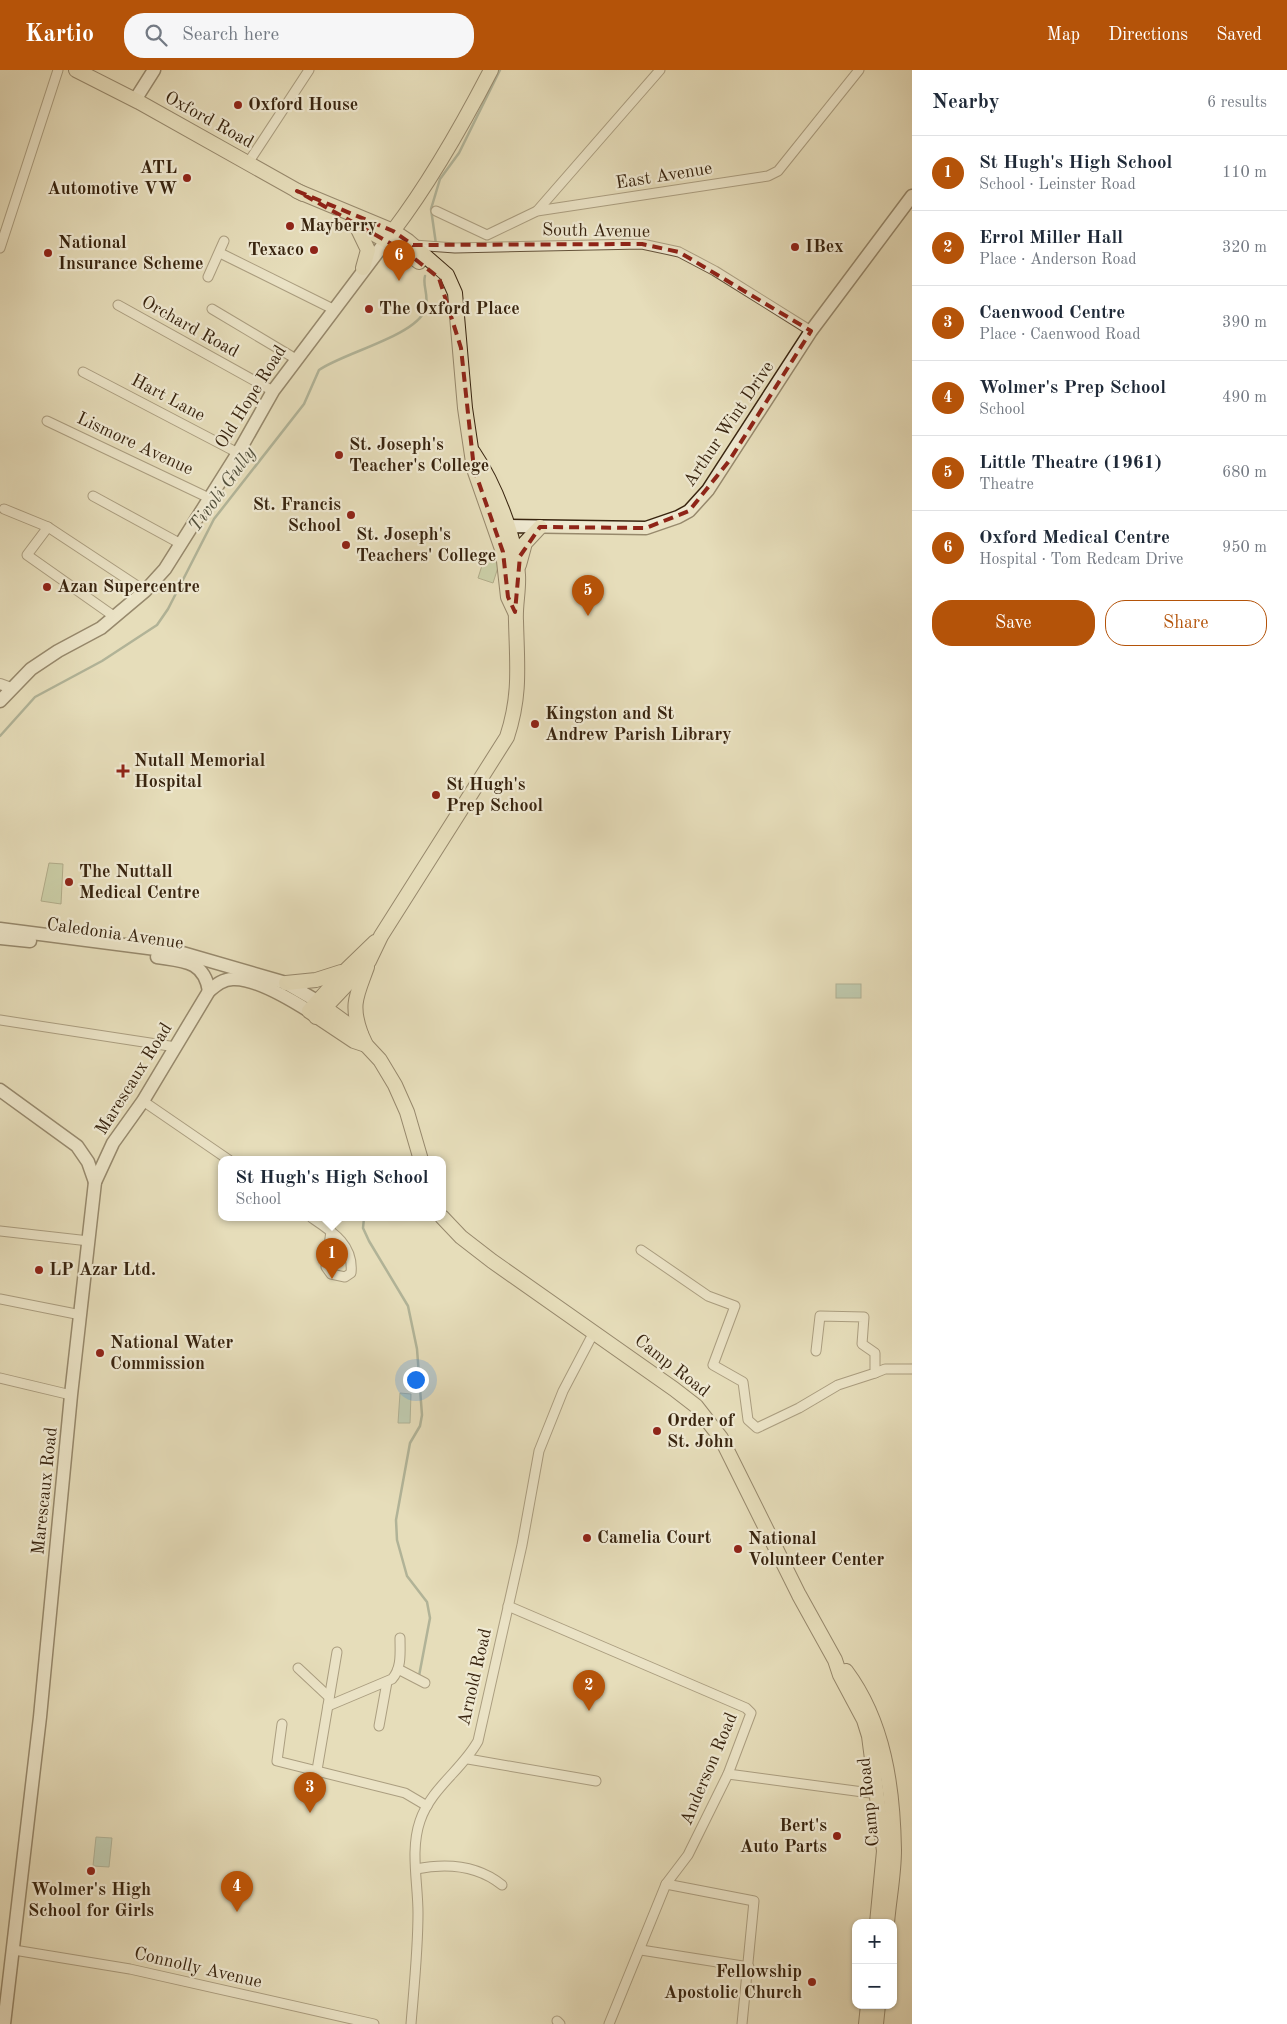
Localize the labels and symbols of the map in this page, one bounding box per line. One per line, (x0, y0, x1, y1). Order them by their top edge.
street label: Oxford Road (161, 88, 257, 152)
place label: Oxford House (248, 96, 358, 114)
marker: Oxford House (232, 99, 244, 111)
place label: ATL Automotive VW (47, 159, 178, 198)
street label: East Avenue (614, 159, 714, 193)
marker: ATL Automotive VW (181, 172, 193, 184)
place label: Mayberry (300, 217, 377, 235)
marker: Mayberry (284, 220, 296, 232)
street label: South Avenue (542, 221, 650, 241)
place label: National Insurance Scheme (58, 234, 204, 273)
place label: IBex (805, 238, 844, 256)
pin: 6 (383, 240, 415, 281)
place label: Texaco (248, 241, 304, 259)
marker: IBex (789, 241, 801, 253)
marker: Texaco (308, 244, 320, 256)
marker: National Insurance Scheme (42, 247, 54, 259)
street label: Orchard Road (138, 293, 242, 361)
place label: The Oxford Place (379, 300, 520, 318)
marker: The Oxford Place (363, 303, 375, 315)
street label: Old Hope Road (212, 342, 290, 452)
street label: Arthur Wint Drive (680, 358, 778, 490)
street label: Hart Lane (128, 371, 208, 425)
street label: Lismore Avenue (74, 409, 196, 479)
place label: St. Joseph's Teacher's College (349, 436, 489, 475)
water label: Tivoli Gully (186, 444, 260, 536)
marker: St. Joseph's Teacher's College (333, 449, 345, 461)
place label: St. Francis School (253, 496, 341, 535)
marker: St. Francis School (345, 509, 357, 521)
place label: St. Joseph's Teachers' College (356, 526, 496, 565)
marker: St. Joseph's Teachers' College (340, 539, 352, 551)
pin: 5 (572, 575, 604, 616)
place label: Azan Supercentre (57, 578, 200, 596)
marker: Azan Supercentre (41, 581, 53, 593)
place label: Kingston and St Andrew Parish Library (545, 705, 732, 744)
marker: Kingston and St Andrew Parish Library (529, 718, 541, 730)
place label: Nutall Memorial Hospital (134, 752, 266, 791)
marker: Nutall Memorial Hospital (116, 764, 130, 778)
place label: St Hugh's Prep School (446, 776, 544, 815)
marker: St Hugh's Prep School (430, 789, 442, 801)
place label: The Nuttall Medical Centre (79, 863, 200, 902)
marker: The Nuttall Medical Centre (63, 876, 75, 888)
street label: Caledonia Avenue (45, 915, 185, 953)
street label: Marescaux Road (92, 1020, 176, 1138)
pin: 1 (316, 1238, 348, 1279)
place label: LP Azar Ltd. (49, 1261, 156, 1279)
marker: LP Azar Ltd. (33, 1264, 45, 1276)
street label: Camp Road (631, 1331, 713, 1401)
place label: National Water Commission (110, 1334, 233, 1373)
marker: National Water Commission (94, 1347, 106, 1359)
your location (403, 1367, 429, 1393)
place label: Order of St. John (667, 1412, 736, 1451)
marker: Order of St. John (651, 1425, 663, 1437)
street label: Marescaux Road (29, 1426, 61, 1556)
place label: Camelia Court (597, 1529, 712, 1547)
place label: National Volunteer Center (748, 1530, 885, 1569)
marker: Camelia Court (581, 1532, 593, 1544)
marker: National Volunteer Center (732, 1543, 744, 1555)
street label: Arnold Road (455, 1627, 495, 1727)
pin: 2 (573, 1670, 605, 1711)
street label: Anderson Road (677, 1710, 741, 1828)
street label: Camp Road (855, 1756, 883, 1848)
pin: 3 (294, 1772, 326, 1813)
place label: Bert's Auto Parts (740, 1817, 827, 1856)
marker: Bert's Auto Parts (831, 1830, 843, 1842)
marker: Wolmer's High School for Girls (85, 1865, 97, 1877)
pin: 4 (221, 1871, 253, 1912)
place label: Wolmer's High School for Girls (28, 1881, 154, 1920)
street label: Connolly Avenue (132, 1945, 264, 1991)
place label: Fellowship Apostolic Church (664, 1963, 802, 2002)
marker: Fellowship Apostolic Church (806, 1976, 818, 1988)

